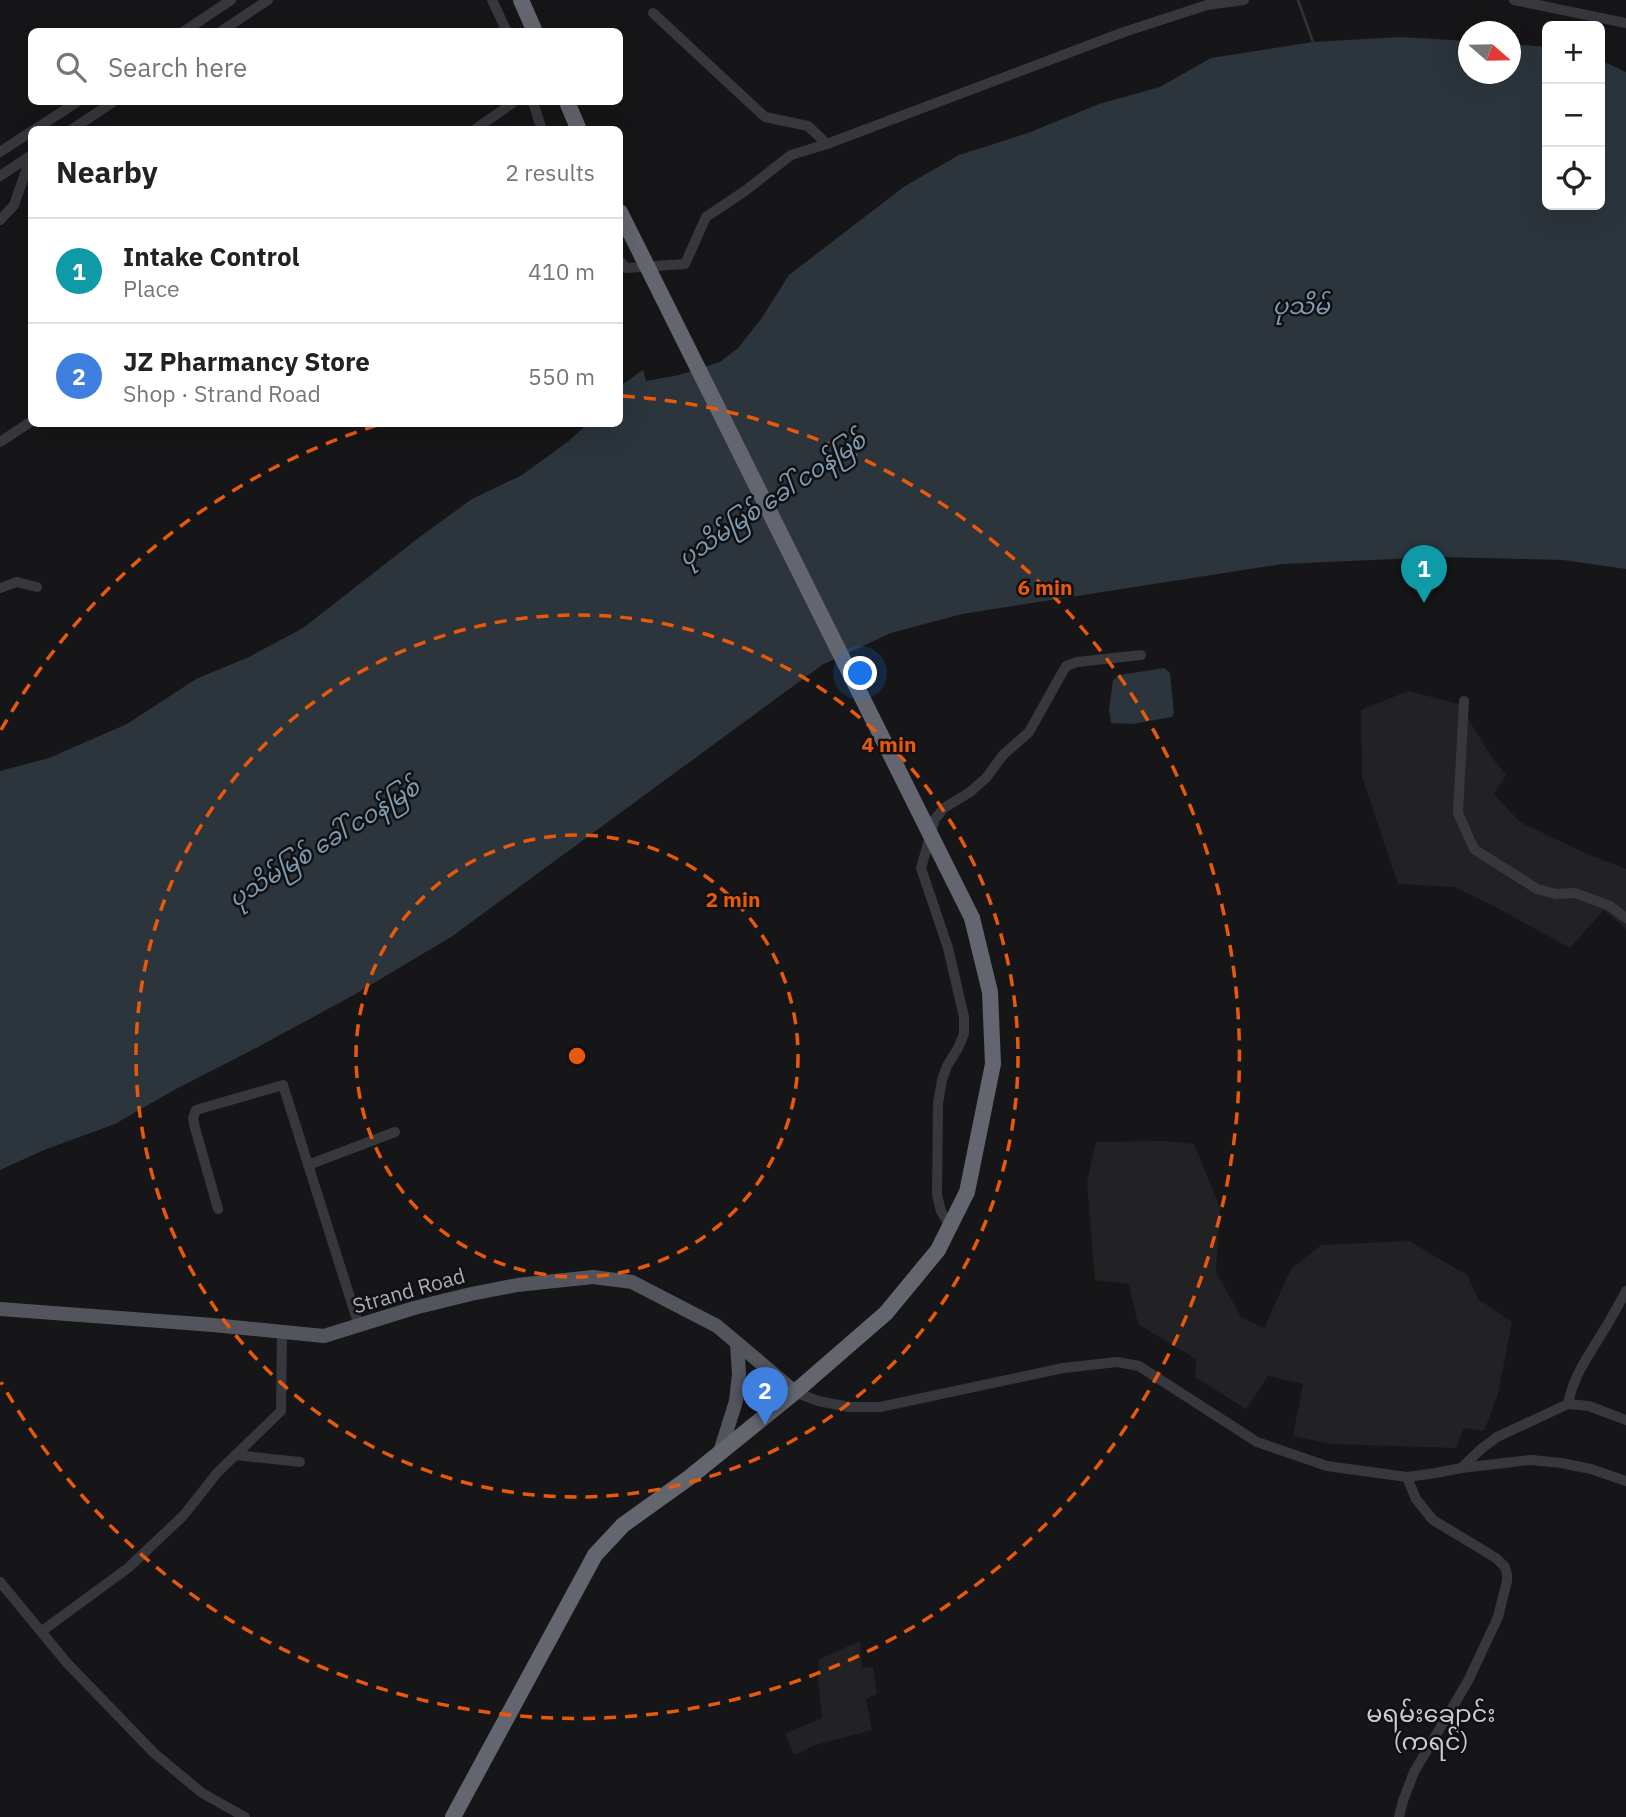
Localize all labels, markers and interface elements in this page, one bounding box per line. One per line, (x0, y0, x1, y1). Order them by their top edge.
north arrow (1458, 21, 1521, 84)
map controls (1542, 21, 1605, 210)
button: + (1542, 21, 1605, 84)
search box (28, 28, 623, 105)
icon: search (52, 48, 90, 86)
text: Search here (108, 50, 247, 84)
button: − (1542, 84, 1605, 147)
button: locate (1542, 147, 1605, 210)
text: Nearby (56, 152, 158, 191)
text: 2 results (505, 157, 595, 187)
text: Intake Control (123, 239, 300, 273)
text: 1 (72, 256, 86, 286)
text: 410 m (528, 256, 595, 286)
text: Place (123, 273, 180, 303)
water label: ပုသိမ် (1272, 290, 1331, 325)
text: JZ Pharmancy Store (123, 344, 370, 378)
text: 2 (72, 361, 86, 391)
text: 550 m (528, 361, 595, 391)
text: Shop · Strand Road (123, 378, 321, 408)
water label: ပုသိမ်မြစ် ခေါ် ငဝန်မြစ် (672, 423, 875, 576)
pin: 1 (1401, 545, 1447, 603)
text: 6 min (1018, 573, 1072, 601)
your location (843, 656, 877, 690)
text: 4 min (862, 730, 916, 758)
water label: ပုသိမ်မြစ် ခေါ် ငဝန်မြစ် (222, 770, 429, 917)
text: 2 min (706, 885, 760, 913)
centre of rings (565, 1044, 589, 1068)
street label: Strand Road (349, 1261, 468, 1319)
pin: 2 (742, 1367, 788, 1425)
district label: မရမ်းချောင်း (ကရင်) (1366, 1697, 1496, 1761)

